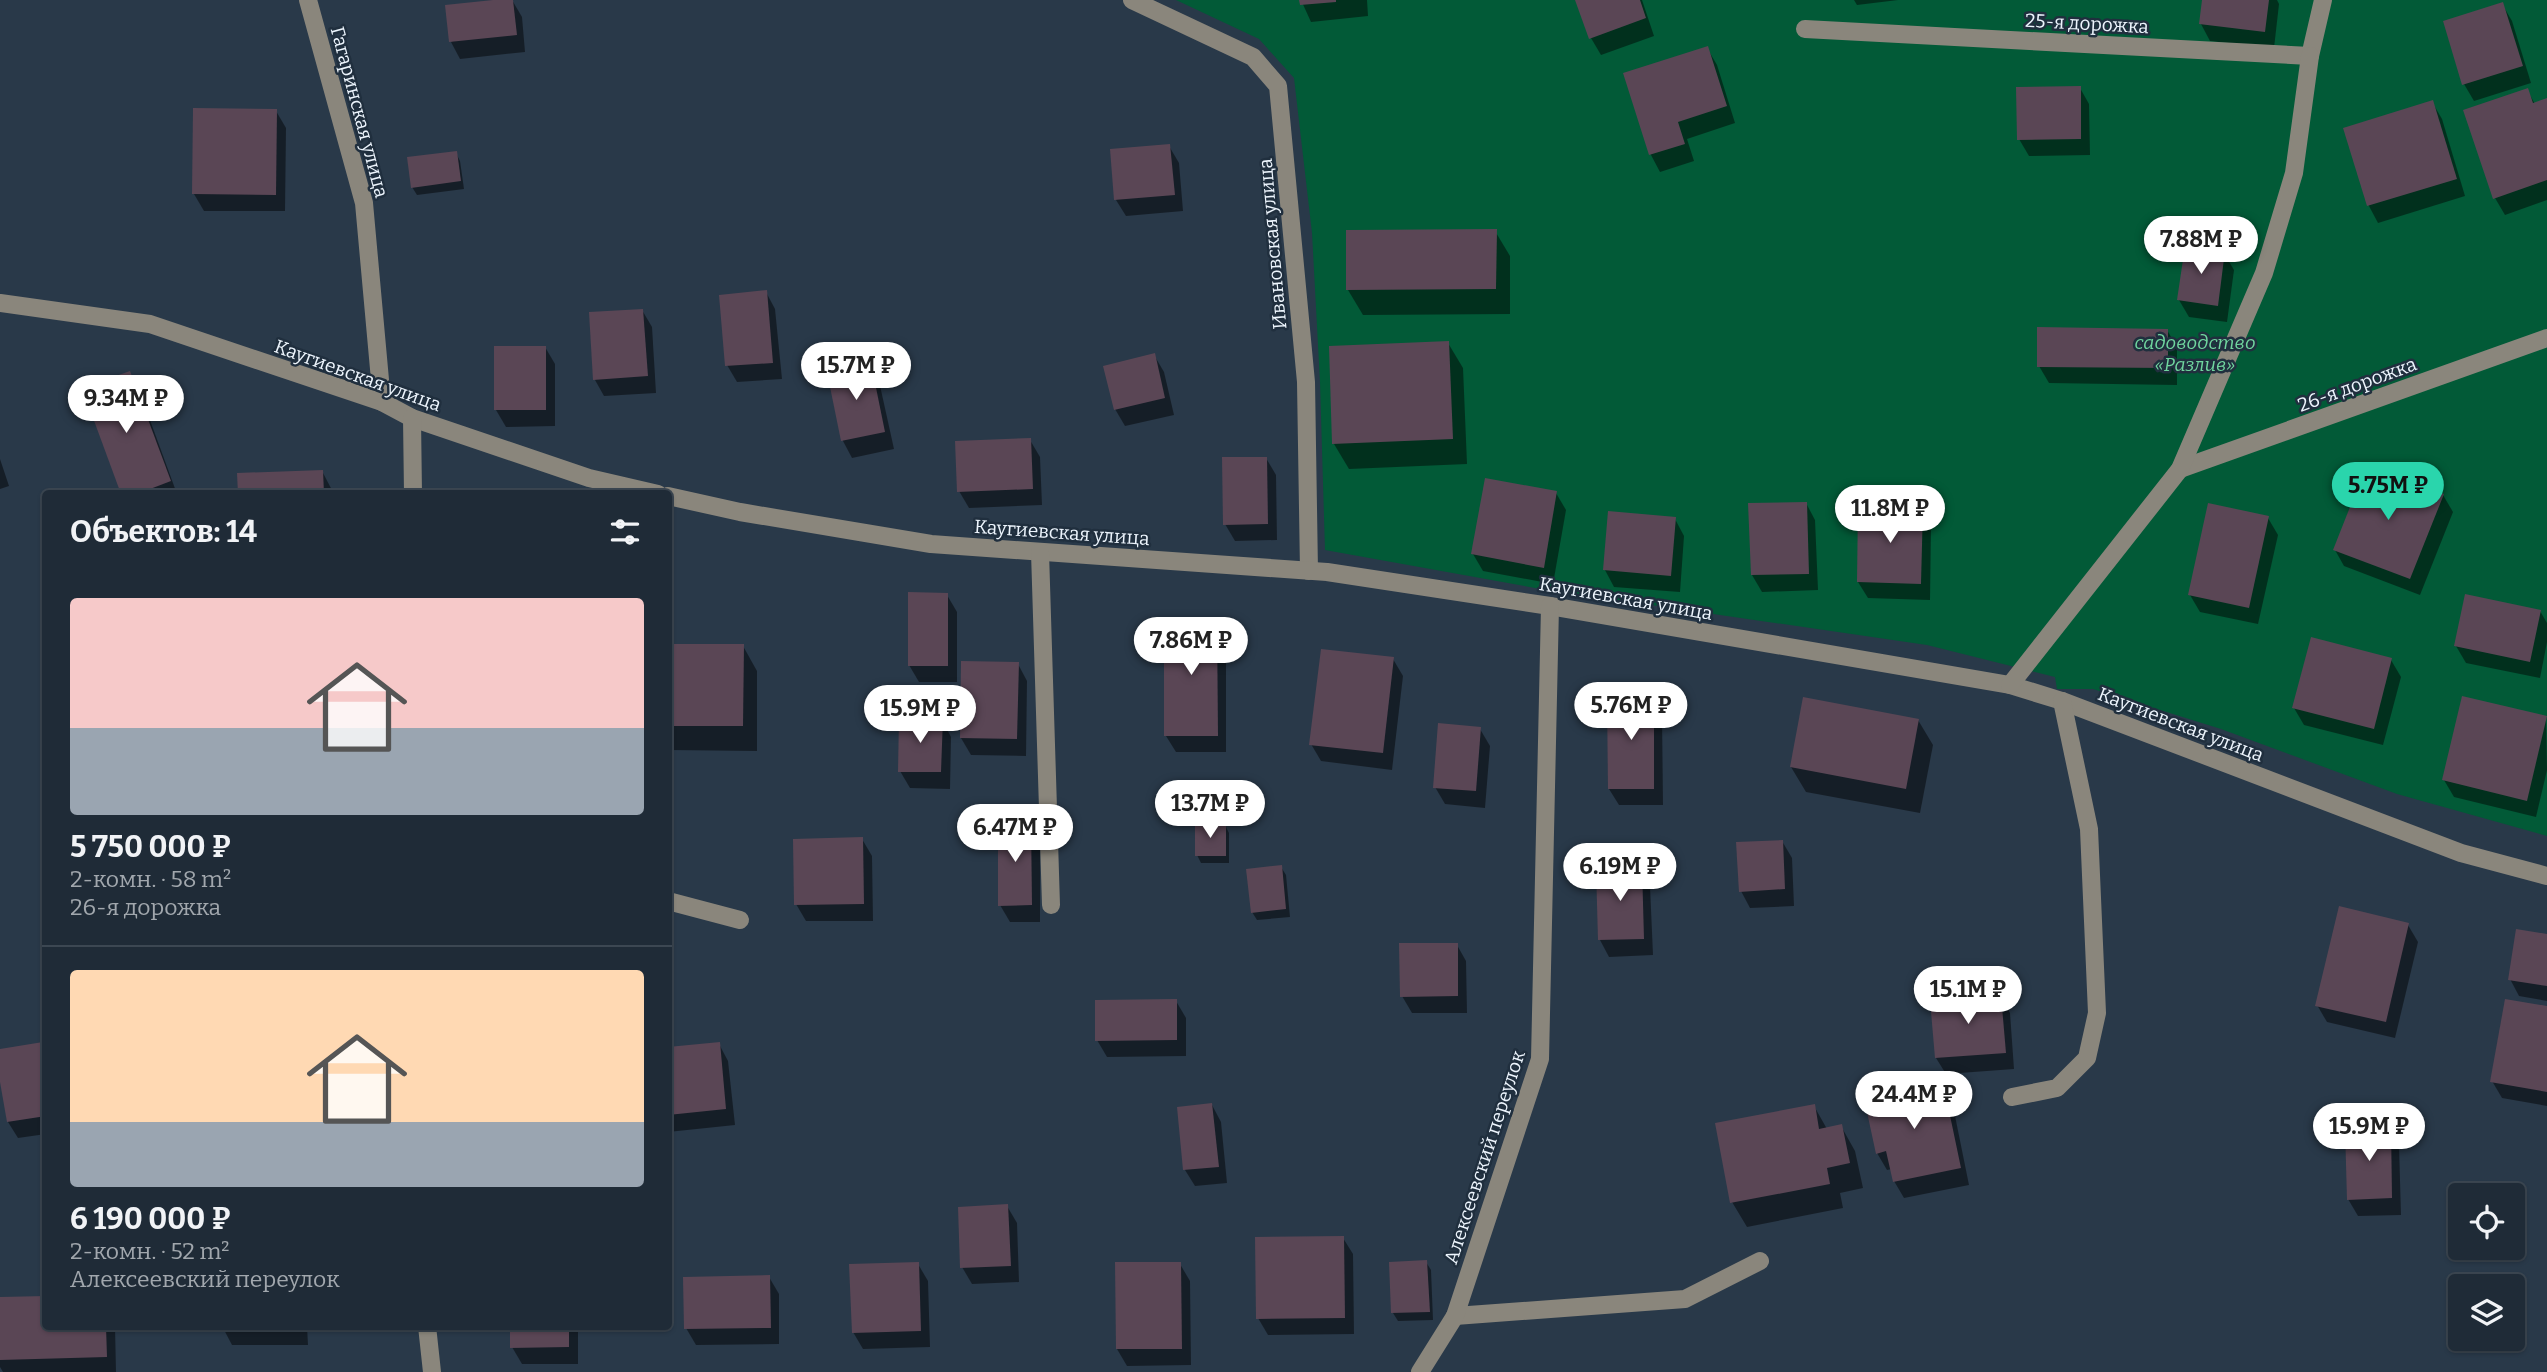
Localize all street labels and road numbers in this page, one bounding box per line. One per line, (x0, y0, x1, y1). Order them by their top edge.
street label: 25-я дорожка (2024, 9, 2150, 38)
street label: Гагаринская улица (326, 24, 394, 201)
street label: Ивановская улица (1254, 157, 1291, 330)
street label: Каугиевская улица (271, 335, 445, 417)
street label: 26-я дорожка (2295, 352, 2420, 417)
street label: Каугиевская улица (974, 515, 1151, 550)
street label: Каугиевская улица (1537, 572, 1715, 625)
street label: Каугиевская улица (2095, 682, 2268, 767)
street label: Алексеевский переулок (1439, 1047, 1530, 1267)

